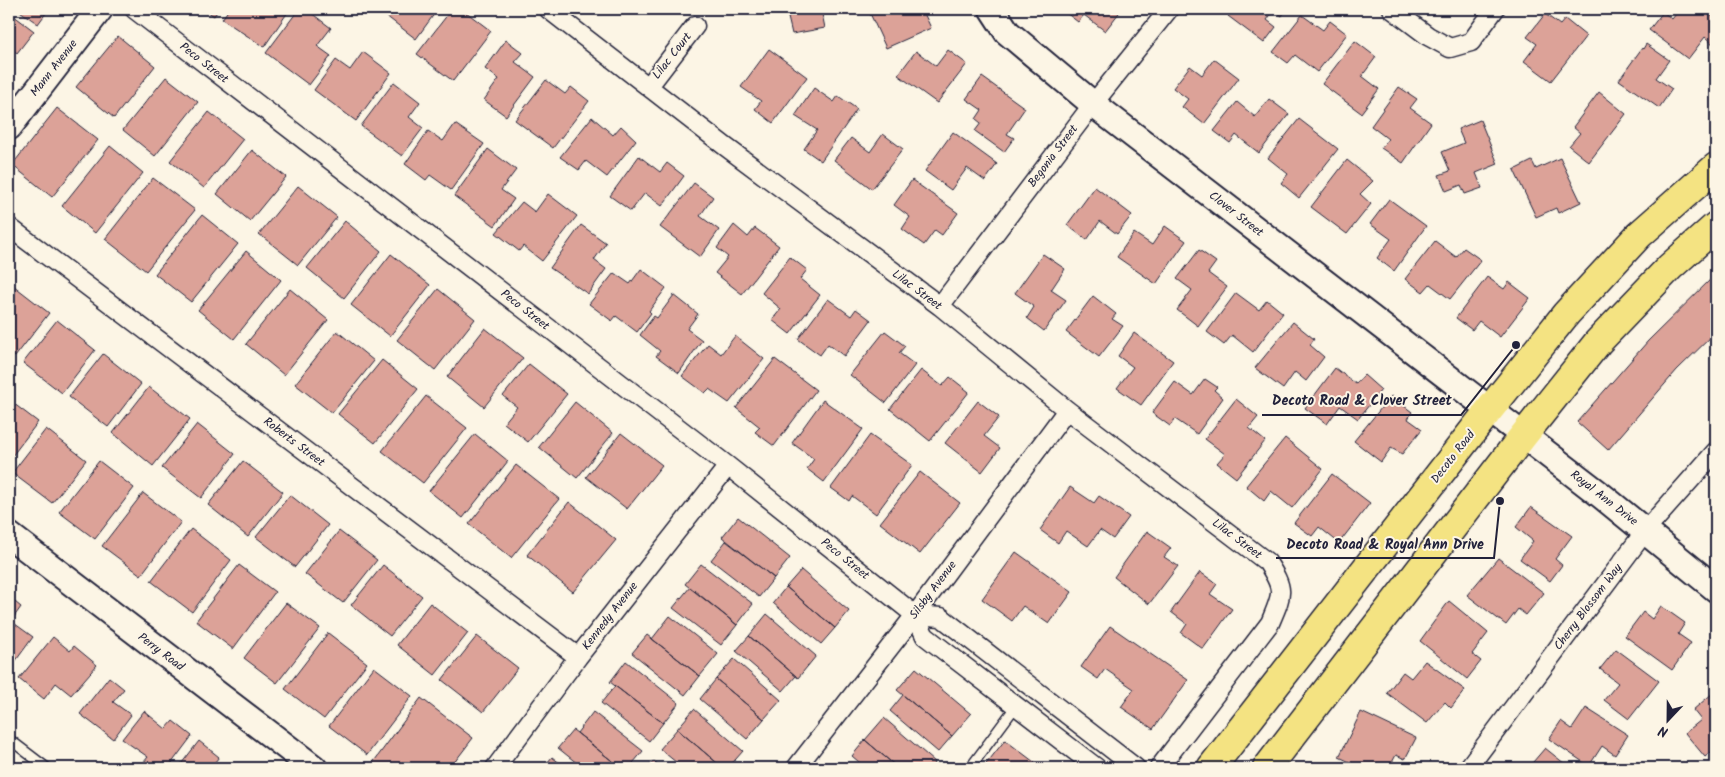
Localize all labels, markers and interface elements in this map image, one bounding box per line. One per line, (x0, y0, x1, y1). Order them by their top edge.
street label: Lilac Court (648, 28, 697, 84)
street label: Mann Avenue (26, 35, 83, 101)
street label: Peco Street (175, 38, 233, 89)
street label: Begonia Street (1023, 120, 1083, 191)
street label: Clover Street (1204, 186, 1268, 242)
street label: Lilac Street (888, 265, 946, 315)
street label: Peco Street (496, 285, 554, 336)
callout: Decoto Road & Clover Street (1262, 386, 1461, 415)
text: Decoto Road & Clover Street (1272, 390, 1453, 412)
street label: Roberts Street (259, 412, 329, 472)
street label: Decoto Road (1426, 426, 1480, 488)
street label: Royal Ann Drive (1566, 465, 1642, 531)
street label: Lilac Street (1208, 514, 1266, 564)
callout: Decoto Road & Royal Ann Drive (1276, 529, 1494, 558)
street label: Peco Street (817, 533, 874, 585)
text: Decoto Road & Royal Ann Drive (1286, 534, 1484, 556)
street label: Silsby Avenue (905, 556, 962, 623)
street label: Cherry Blossom Way (1549, 559, 1627, 654)
street label: Kennedy Avenue (577, 577, 643, 654)
street label: Perry Road (134, 628, 189, 677)
north arrow (1642, 694, 1692, 744)
text: N (1655, 719, 1672, 743)

